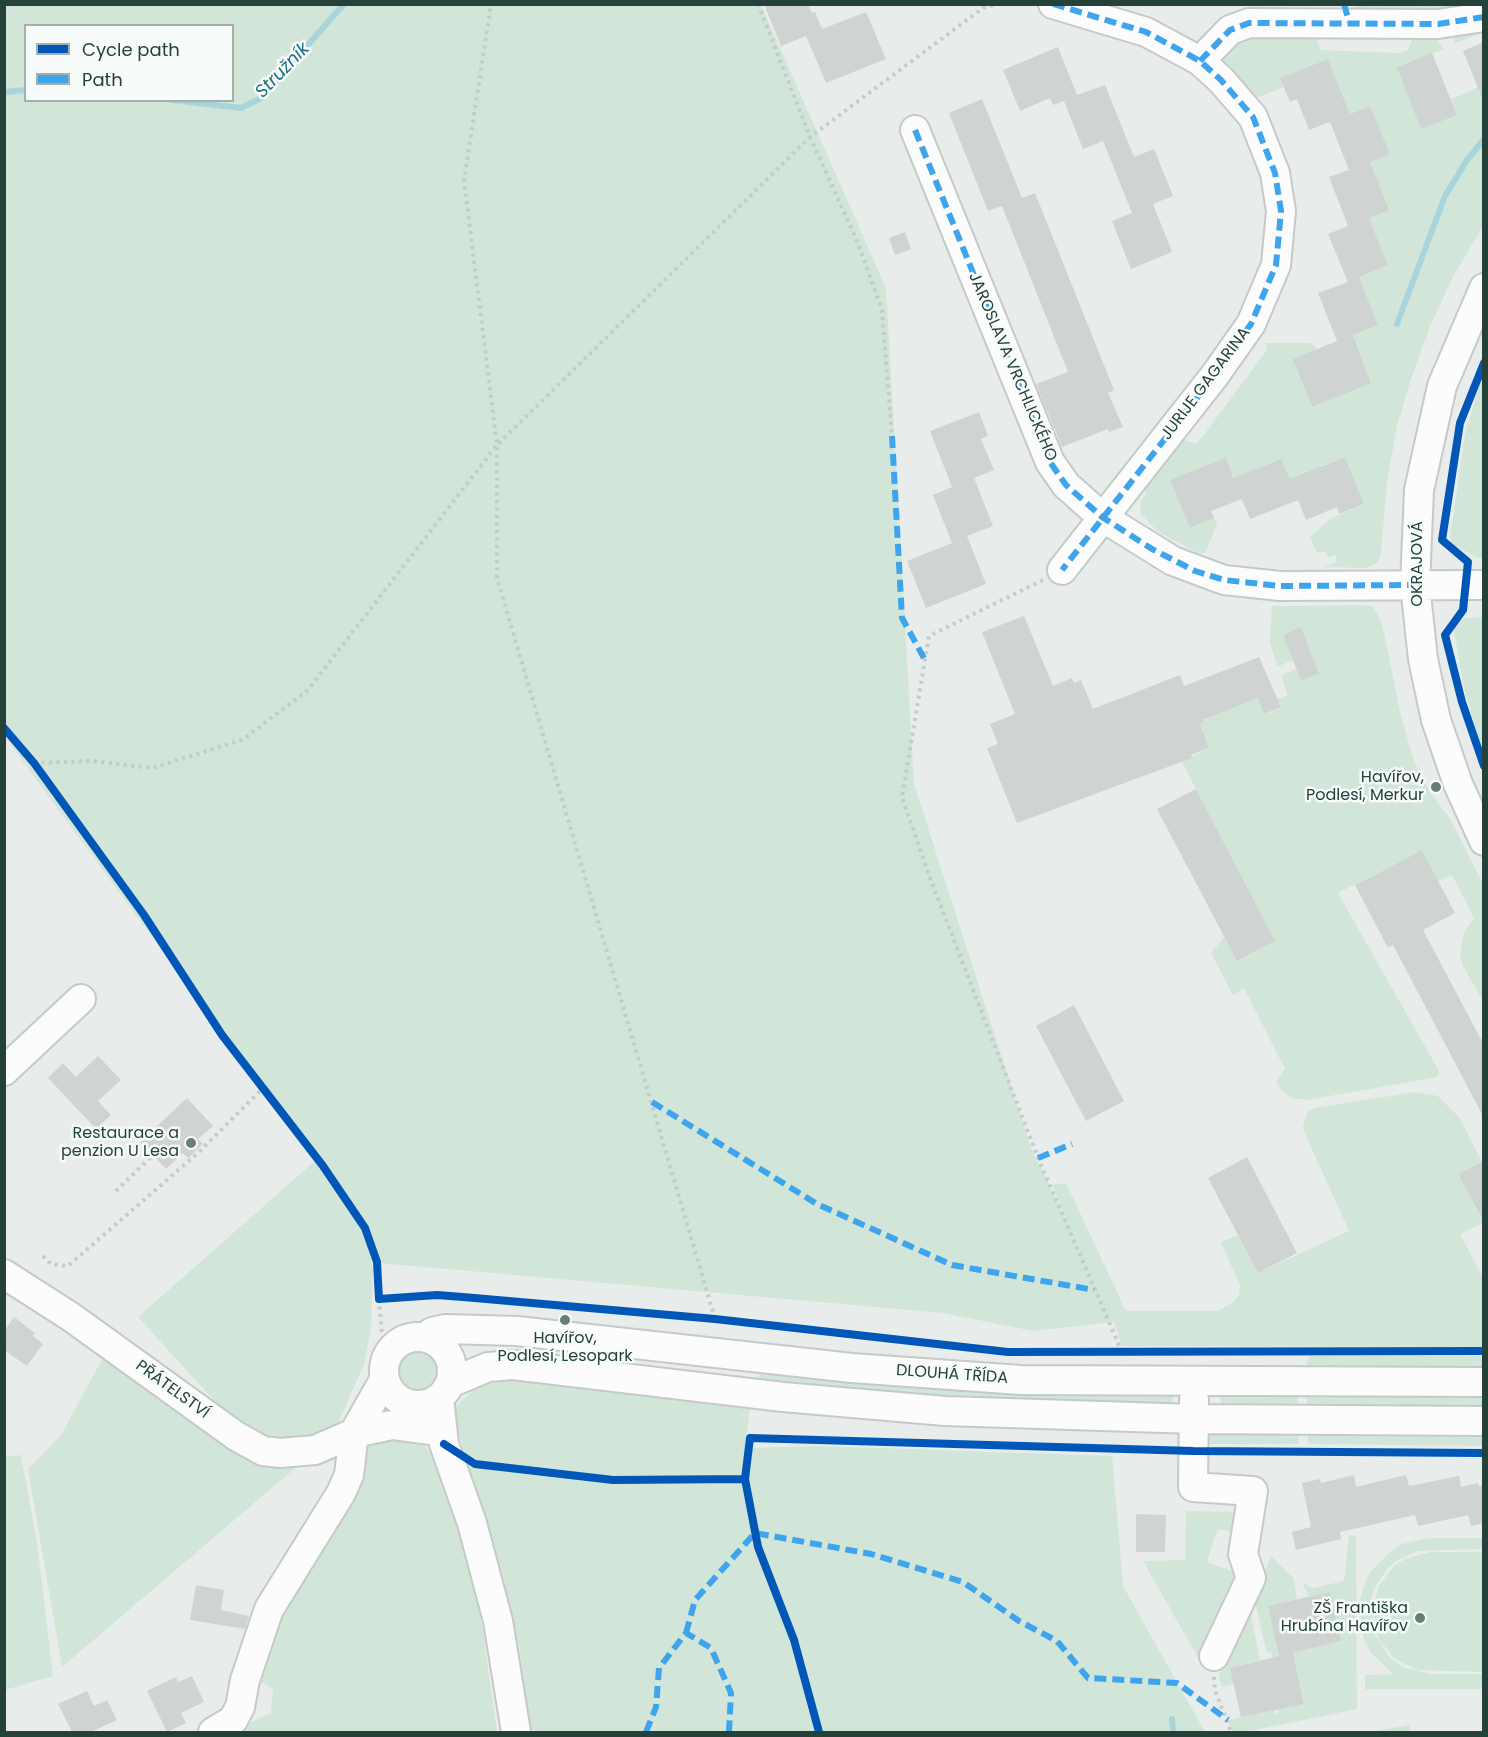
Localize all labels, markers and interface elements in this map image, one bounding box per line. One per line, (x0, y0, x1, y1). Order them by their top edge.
legend (24, 24, 234, 102)
text: Cycle path (82, 37, 180, 62)
water label: Stružník (251, 39, 315, 103)
text: Path (82, 67, 123, 92)
street label: JAROSLAVA VRCHLICKÉHO (963, 270, 1061, 464)
street label: JURIJE GAGARINA (1157, 324, 1255, 444)
street label: OKRAJOVÁ (1408, 521, 1428, 607)
place label: Havířov, Podlesí, Merkur (1306, 768, 1424, 806)
marker: Havířov, Podlesí, Merkur (1429, 780, 1443, 794)
place label: Restaurace a penzion U Lesa (61, 1124, 179, 1162)
marker: Restaurace a penzion U Lesa (184, 1136, 198, 1150)
marker: Havířov, Podlesí, Lesopark (558, 1313, 572, 1327)
place label: Havířov, Podlesí, Lesopark (497, 1329, 633, 1367)
street label: PŘÁTELSTVÍ (131, 1357, 213, 1423)
street label: DLOUHÁ TŘÍDA (895, 1362, 1009, 1388)
place label: ZŠ Františka Hrubína Havířov (1281, 1599, 1408, 1637)
marker: ZŠ Františka Hrubína Havířov (1413, 1611, 1427, 1625)

